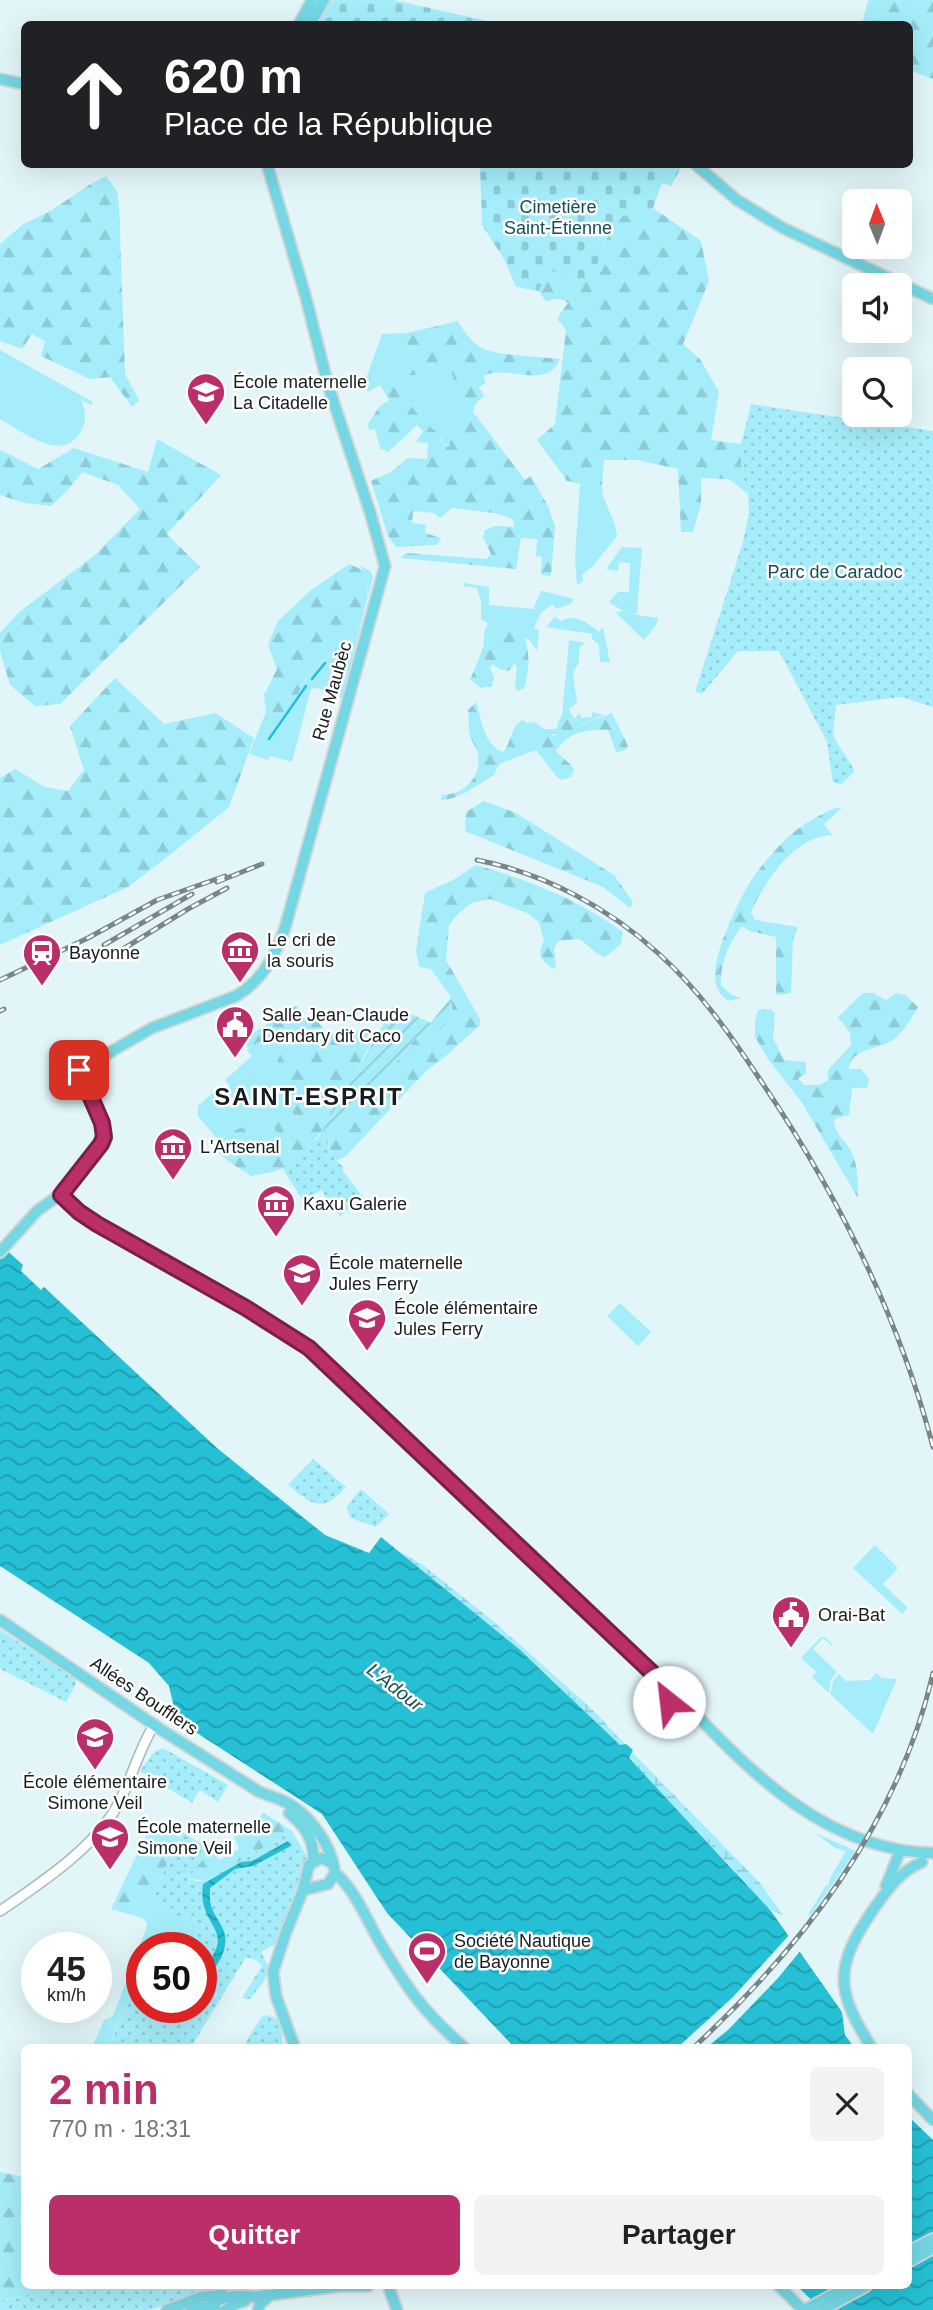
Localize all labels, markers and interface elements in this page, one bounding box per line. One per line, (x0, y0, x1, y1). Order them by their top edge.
icon: ahead (49, 49, 140, 140)
text: 620 m (164, 49, 303, 103)
text: Place de la République (164, 106, 493, 142)
north arrow (842, 189, 912, 259)
map controls (842, 189, 912, 427)
park label: Cimetière Saint-Étienne (504, 197, 612, 238)
button: sound (842, 273, 912, 343)
button: search (842, 357, 912, 427)
school or university icon: École maternelle La Citadelle (185, 371, 227, 426)
place label: École maternelle La Citadelle (233, 372, 367, 413)
park label: Parc de Caradoc (767, 562, 903, 582)
street label: Rue Maubèc (308, 639, 356, 743)
museum icon: Le cri de la souris (219, 929, 261, 984)
place label: Le cri de la souris (267, 930, 336, 971)
station icon: Bayonne (21, 932, 63, 987)
place label: Bayonne (69, 943, 140, 963)
public building icon: Salle Jean-Claude Dendary dit Caco (214, 1004, 256, 1059)
place label: Salle Jean-Claude Dendary dit Caco (262, 1005, 409, 1046)
pin (49, 1040, 109, 1100)
icon: arrive (60, 1051, 98, 1089)
district label: SAINT-ESPRIT (214, 1083, 404, 1110)
museum icon: L'Artsenal (152, 1126, 194, 1181)
place label: L'Artsenal (200, 1137, 279, 1157)
museum icon: Kaxu Galerie (255, 1183, 297, 1238)
place label: Kaxu Galerie (303, 1194, 407, 1214)
school or university icon: École maternelle Jules Ferry (281, 1252, 323, 1307)
place label: École maternelle Jules Ferry (329, 1253, 463, 1294)
school or university icon: École élémentaire Jules Ferry (346, 1297, 388, 1352)
place label: École élémentaire Jules Ferry (394, 1298, 538, 1339)
public building icon: Orai-Bat (770, 1594, 812, 1649)
place label: Orai-Bat (818, 1605, 885, 1625)
street label: Allées Boufflers (87, 1653, 201, 1739)
water label: L'Adour (363, 1659, 428, 1716)
position arrow (632, 1665, 706, 1739)
school or university icon: École élémentaire Simone Veil (74, 1716, 116, 1771)
place label: École élémentaire Simone Veil (23, 1772, 167, 1813)
school or university icon: École maternelle Simone Veil (89, 1816, 131, 1871)
place label: École maternelle Simone Veil (137, 1817, 271, 1858)
sports icon: Société Nautique de Bayonne (406, 1930, 448, 1985)
place label: Société Nautique de Bayonne (454, 1931, 591, 1972)
speed limit sign: 50 (126, 1932, 217, 2023)
text: 45 (47, 1949, 86, 1988)
text: km/h (47, 1985, 86, 2005)
text: 2 min (49, 2066, 159, 2113)
button: close (810, 2067, 884, 2141)
text: 770 m · 18:31 (49, 2116, 191, 2142)
button: Quitter (49, 2195, 460, 2275)
button: Partager (474, 2195, 884, 2275)

